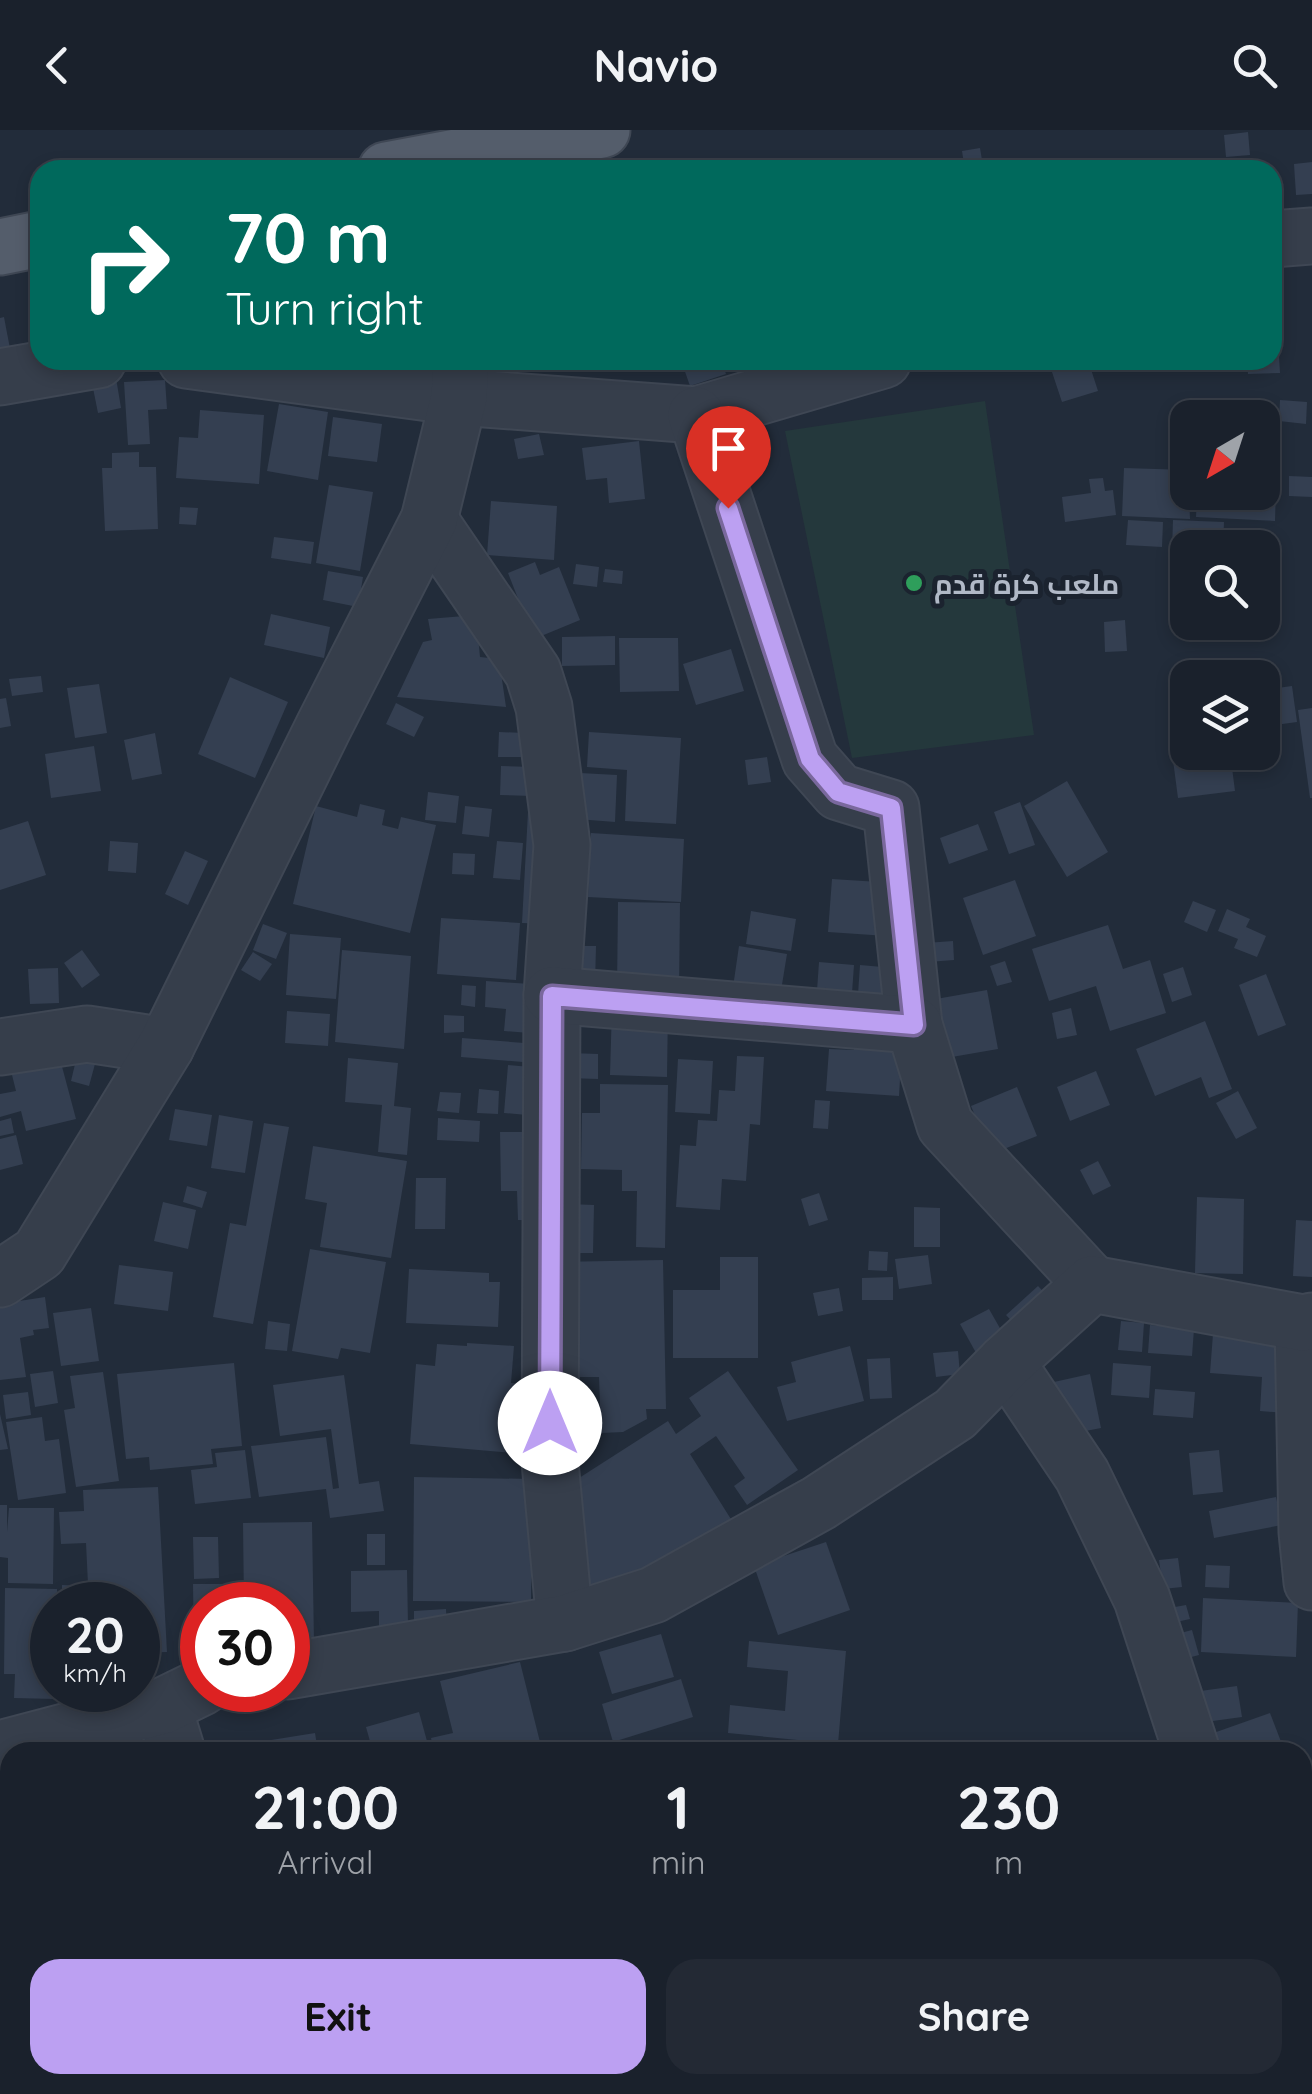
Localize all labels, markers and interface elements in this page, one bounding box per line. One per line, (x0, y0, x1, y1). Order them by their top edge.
text: Navio (594, 37, 718, 93)
icon: back (30, 38, 85, 93)
icon: search (1227, 38, 1282, 93)
text: 70 m (225, 193, 391, 281)
icon: right (60, 200, 190, 330)
text: Turn right (225, 280, 424, 336)
north arrow (1170, 400, 1280, 510)
map controls (1170, 400, 1280, 770)
pin (686, 406, 771, 509)
icon: arrive (701, 421, 756, 476)
button: search (1170, 530, 1280, 640)
place label: ملعب كرة قدم (934, 566, 1119, 604)
marker: ملعب كرة قدم (903, 572, 925, 594)
button: layers (1170, 660, 1280, 770)
position arrow (498, 1371, 602, 1475)
speed limit sign: 30 (180, 1582, 310, 1712)
text: 20 (65, 1603, 125, 1666)
text: km/h (63, 1657, 127, 1688)
text: 21:00 (252, 1769, 399, 1844)
text: 1 (666, 1769, 690, 1844)
text: 230 (957, 1769, 1060, 1844)
text: Arrival (278, 1842, 373, 1882)
text: min (651, 1842, 705, 1882)
text: m (994, 1842, 1023, 1882)
button: Exit (30, 1959, 646, 2074)
button: Share (666, 1959, 1282, 2074)

